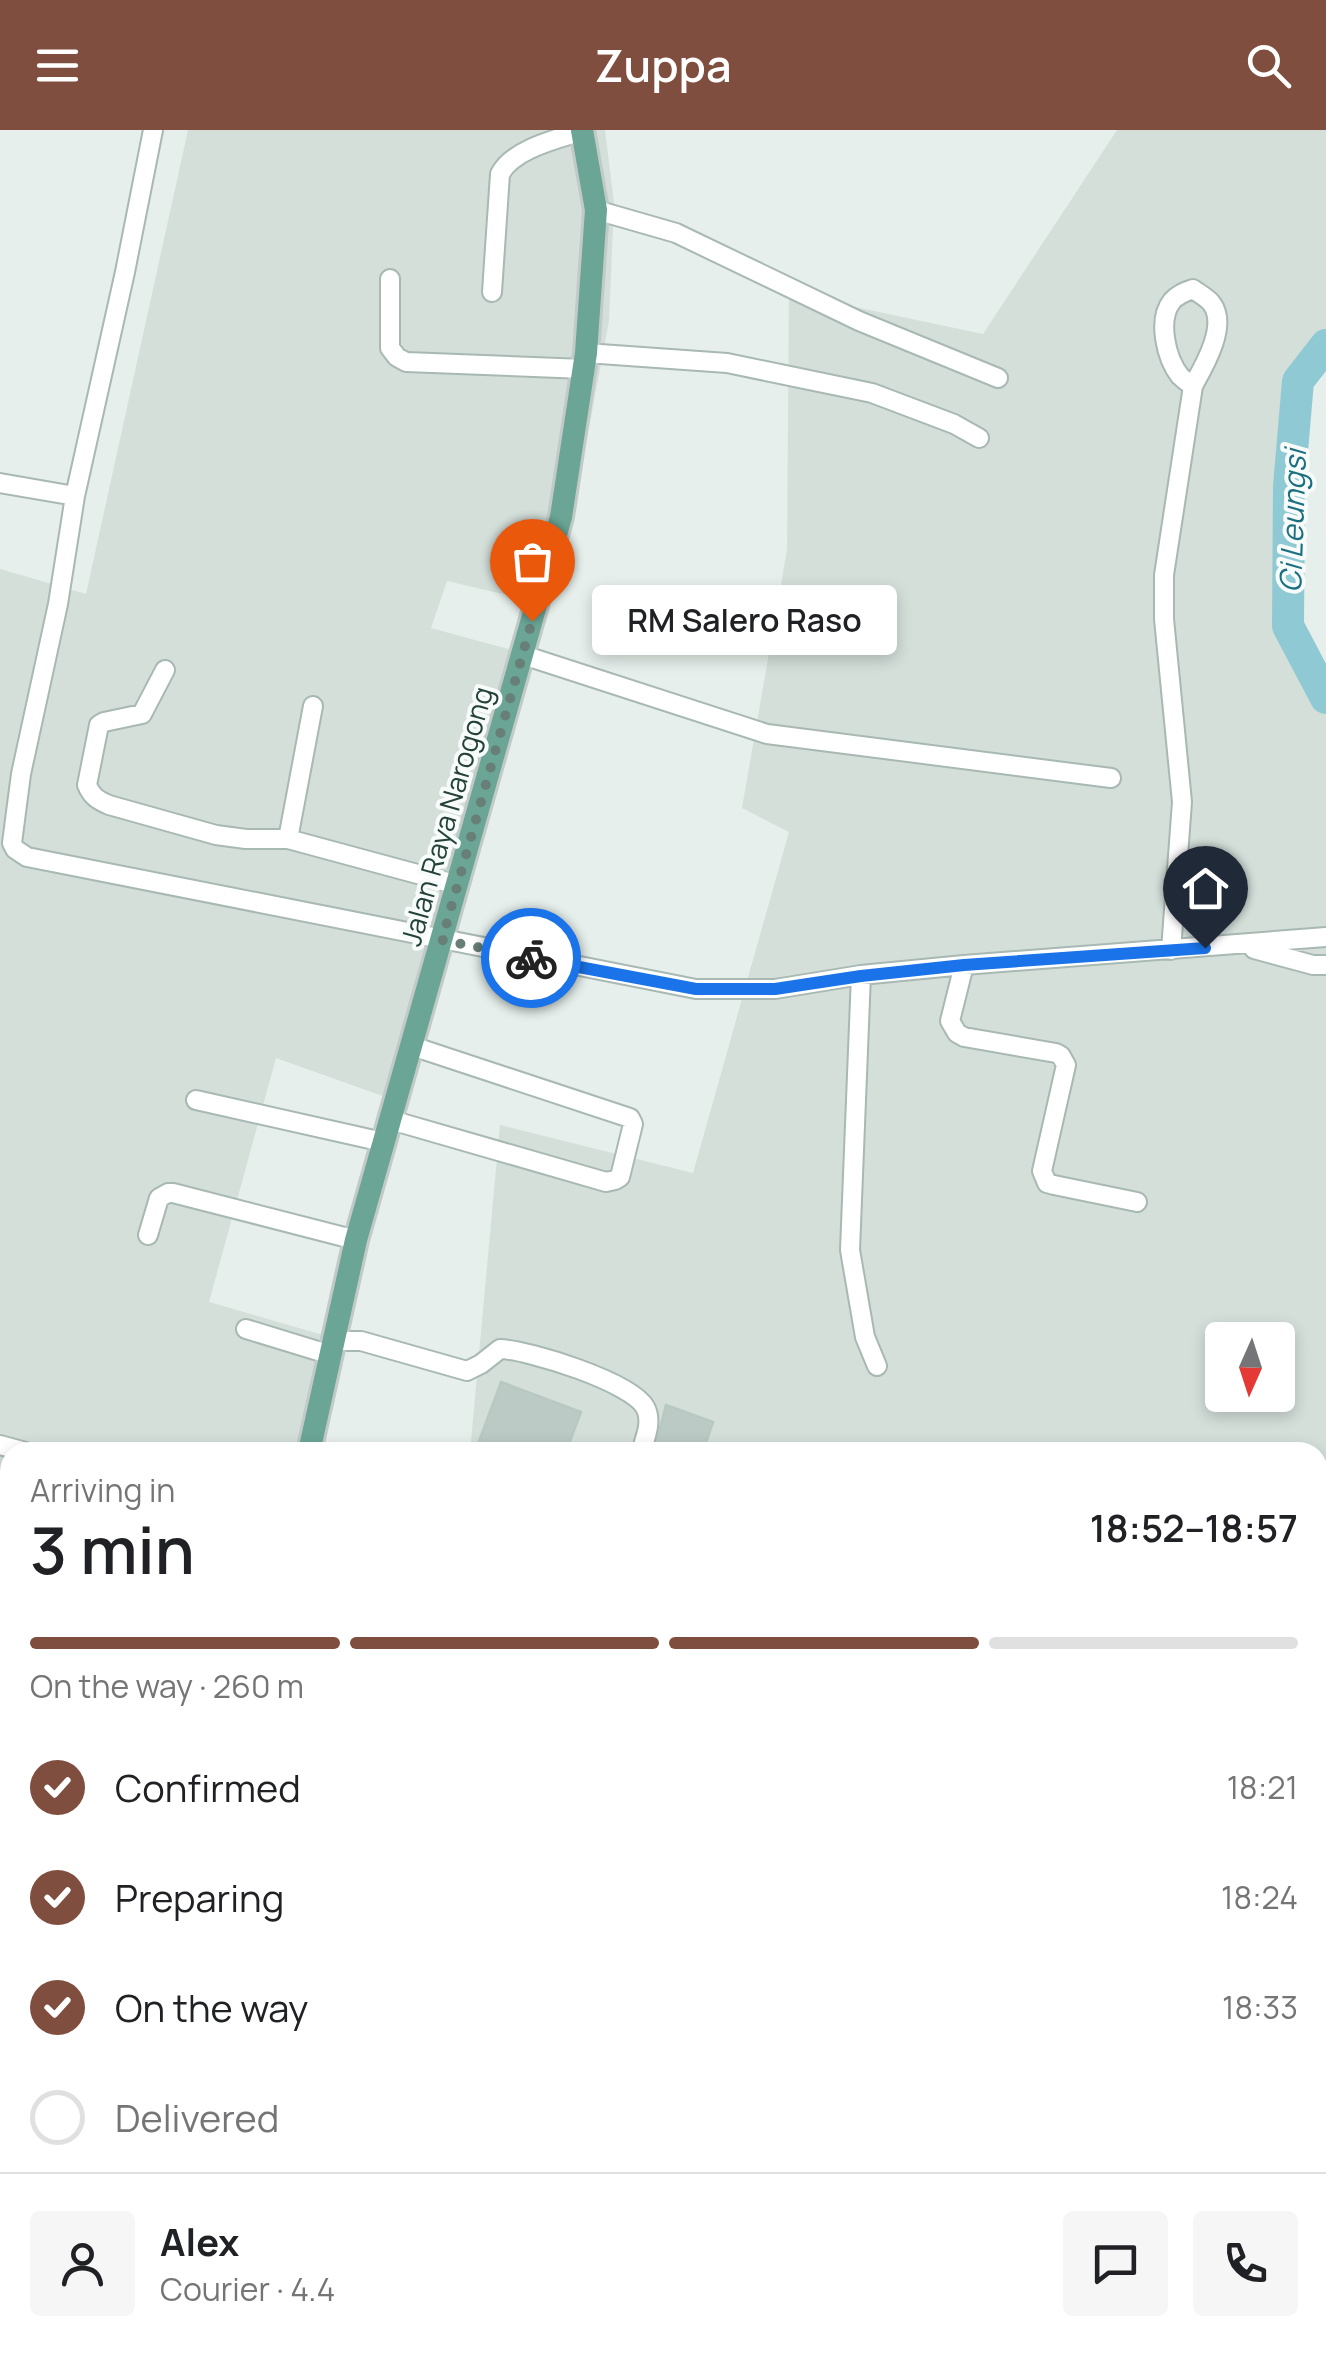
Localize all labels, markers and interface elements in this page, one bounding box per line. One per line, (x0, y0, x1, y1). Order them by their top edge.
text: Zuppa (594, 34, 732, 96)
icon: menu (30, 38, 85, 93)
icon: search (1241, 38, 1296, 93)
water label: Ci Leungsi (1269, 445, 1315, 593)
pin (490, 519, 575, 622)
icon: bag (505, 534, 560, 589)
callout: RM Salero Raso (592, 586, 897, 656)
text: RM Salero Raso (627, 598, 862, 642)
street label: Jalan Raya Narogong (391, 682, 501, 950)
pin (1163, 846, 1248, 949)
icon: home (1178, 861, 1233, 916)
courier (481, 908, 581, 1008)
icon: bike (504, 931, 559, 986)
north arrow (1205, 1322, 1295, 1412)
map controls (1205, 1322, 1295, 1412)
text: Arriving in (30, 1468, 175, 1512)
text: 18:52–18:57 (1090, 1501, 1298, 1553)
text: 3 min (30, 1505, 195, 1594)
text: On the way · 260 m (30, 1664, 304, 1708)
icon: check (30, 1760, 85, 1815)
text: Confirmed (115, 1761, 301, 1813)
text: 18:21 (1227, 1765, 1298, 1809)
icon: check (30, 1870, 85, 1925)
text: Preparing (115, 1871, 284, 1923)
text: 18:24 (1221, 1875, 1298, 1919)
icon: check (30, 1980, 85, 2035)
text: On the way (115, 1981, 308, 2033)
text: 18:33 (1222, 1985, 1298, 2029)
text: Delivered (115, 2091, 279, 2143)
button: person (30, 2211, 135, 2316)
button: chat (1063, 2211, 1168, 2316)
button: phone (1193, 2211, 1298, 2316)
text: Alex (160, 2215, 239, 2267)
text: Courier · 4.4 (160, 2267, 335, 2311)

